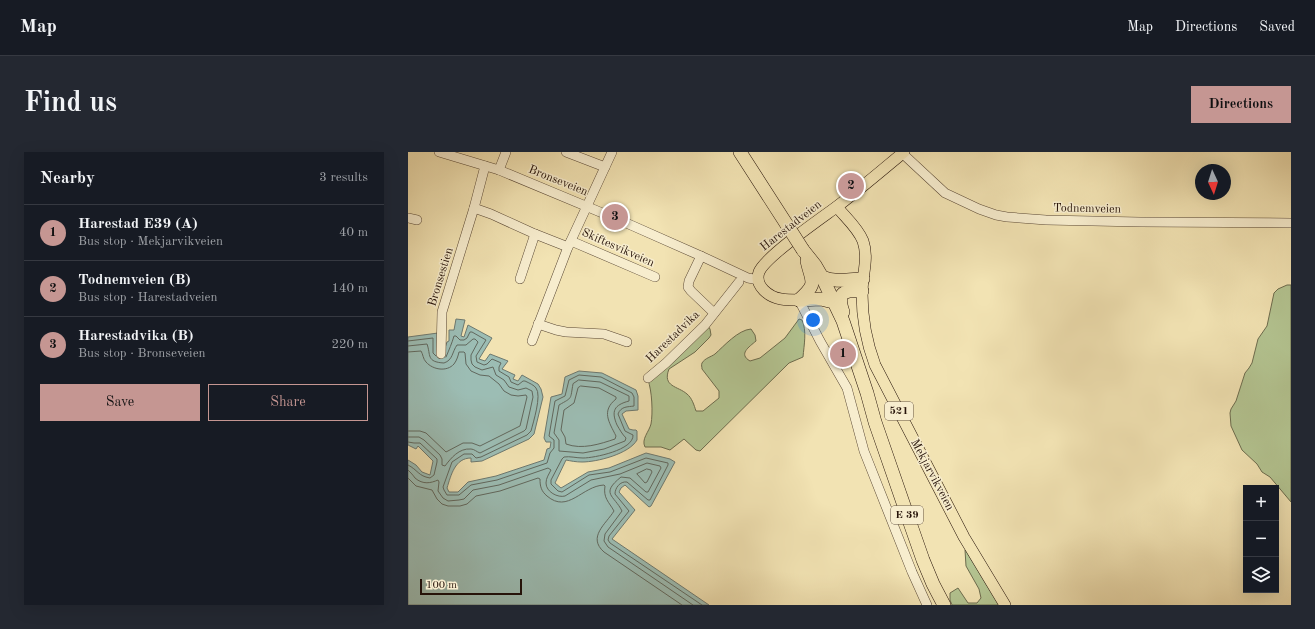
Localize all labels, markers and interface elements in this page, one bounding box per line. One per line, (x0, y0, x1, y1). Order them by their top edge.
text: Map (20, 18, 57, 37)
text: Map (1127, 20, 1153, 34)
text: Directions (1175, 20, 1237, 34)
text: Saved (1259, 20, 1295, 34)
button: Directions (1191, 86, 1291, 123)
text: Find us (24, 90, 117, 118)
street label: Bronseveien (527, 164, 590, 199)
north arrow (1195, 164, 1231, 200)
text: Nearby (40, 170, 95, 187)
text: 3 results (319, 171, 368, 184)
pin: 2 (838, 171, 864, 201)
street label: Harestadveien (758, 198, 824, 253)
pin: 3 (602, 202, 628, 232)
street label: Todnemveien (1053, 202, 1122, 216)
text: Harestad E39 (A) (78, 217, 198, 232)
text: 1 (49, 226, 57, 239)
text: 40 m (339, 226, 368, 239)
street label: Skiftesvikveien (580, 227, 657, 270)
text: Bus stop · Mekjarvikveien (78, 235, 223, 248)
street label: Bronsestien (426, 246, 456, 308)
text: Todnemveien (B) (78, 273, 191, 288)
text: 2 (49, 282, 57, 295)
text: 140 m (331, 282, 368, 295)
text: Bus stop · Harestadveien (78, 291, 218, 304)
street label: Harestadvika (644, 309, 702, 365)
your location (803, 310, 823, 330)
text: Harestadvika (B) (78, 329, 194, 344)
text: 3 (49, 338, 57, 351)
text: 220 m (331, 338, 368, 351)
pin: 1 (830, 339, 856, 369)
text: Bus stop · Bronseveien (78, 347, 206, 360)
button: Save (40, 384, 200, 421)
button: Share (208, 384, 368, 421)
road number: 521 (885, 402, 913, 420)
street label: Mekjarvikveien (908, 437, 956, 513)
map controls (1243, 485, 1279, 593)
button: + (1243, 485, 1279, 521)
road number: E 39 (891, 506, 923, 524)
button: − (1243, 521, 1279, 557)
button: layers (1243, 557, 1279, 593)
scale bar (420, 577, 522, 596)
text: 100 m (426, 580, 457, 591)

